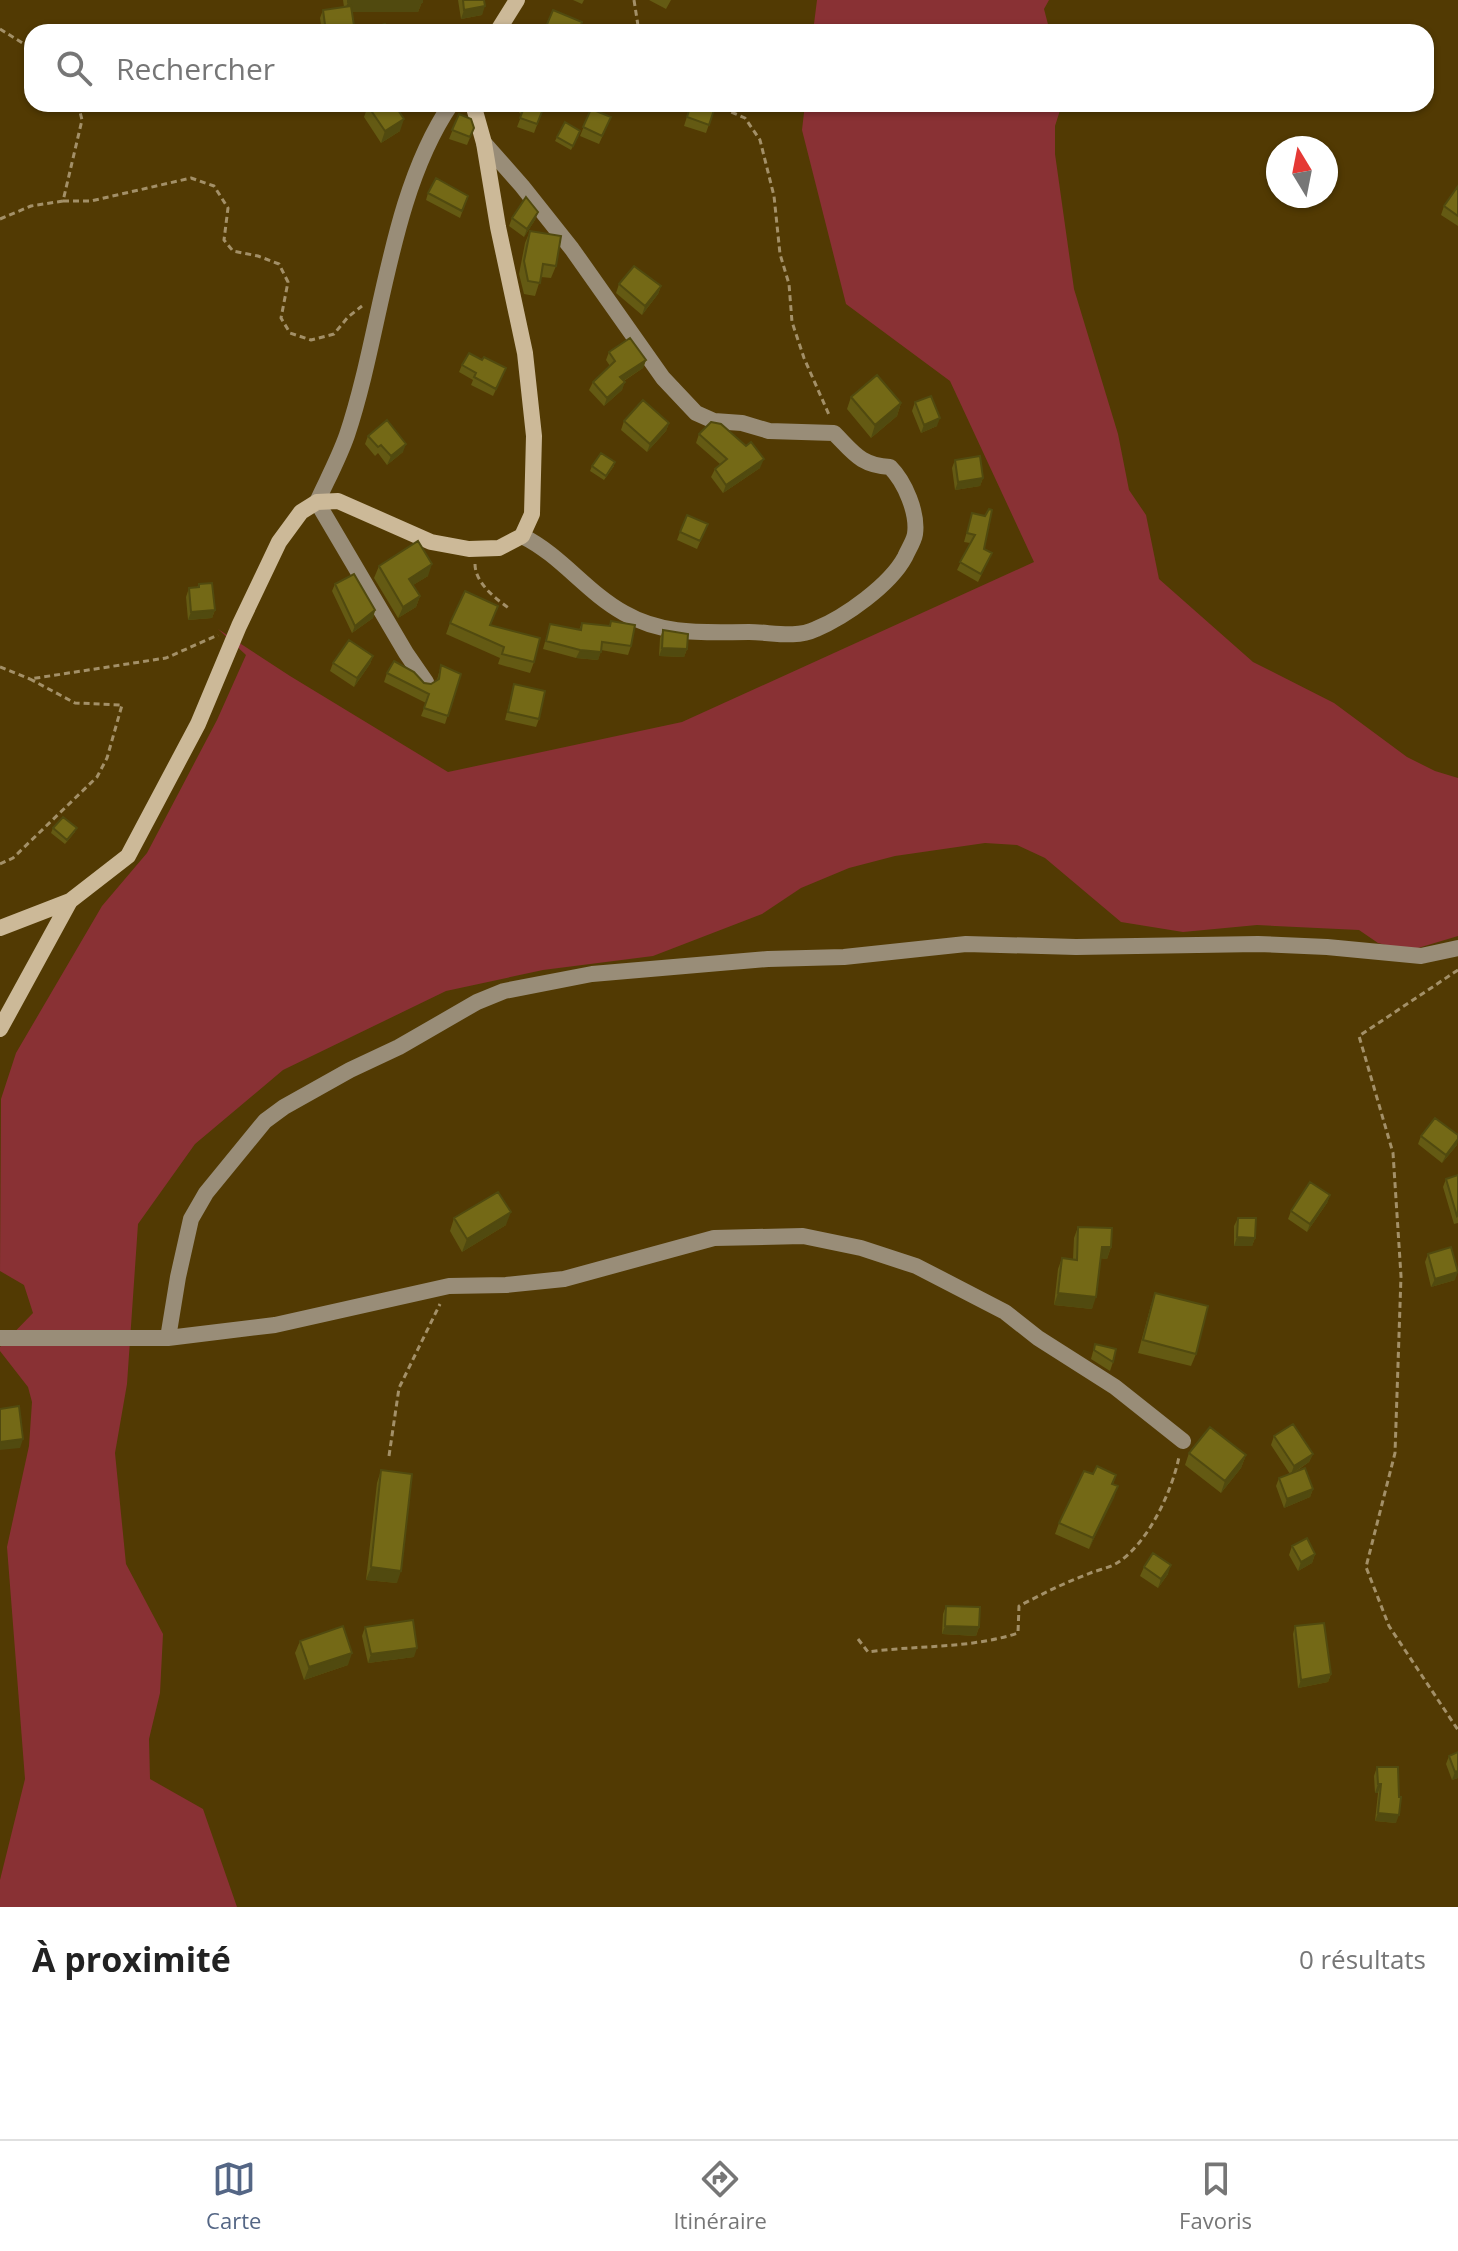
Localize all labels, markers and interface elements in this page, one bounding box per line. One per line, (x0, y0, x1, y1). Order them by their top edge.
search box (24, 24, 1434, 112)
icon: search (52, 46, 96, 90)
text: Rechercher (116, 48, 275, 89)
north arrow (1266, 136, 1338, 208)
text: À proximité (32, 1936, 231, 1982)
text: 0 résultats (1299, 1941, 1426, 1977)
tab: Carte (206, 2157, 261, 2235)
tab: Itinéraire (673, 2157, 767, 2235)
tab: Favoris (1179, 2157, 1252, 2235)

